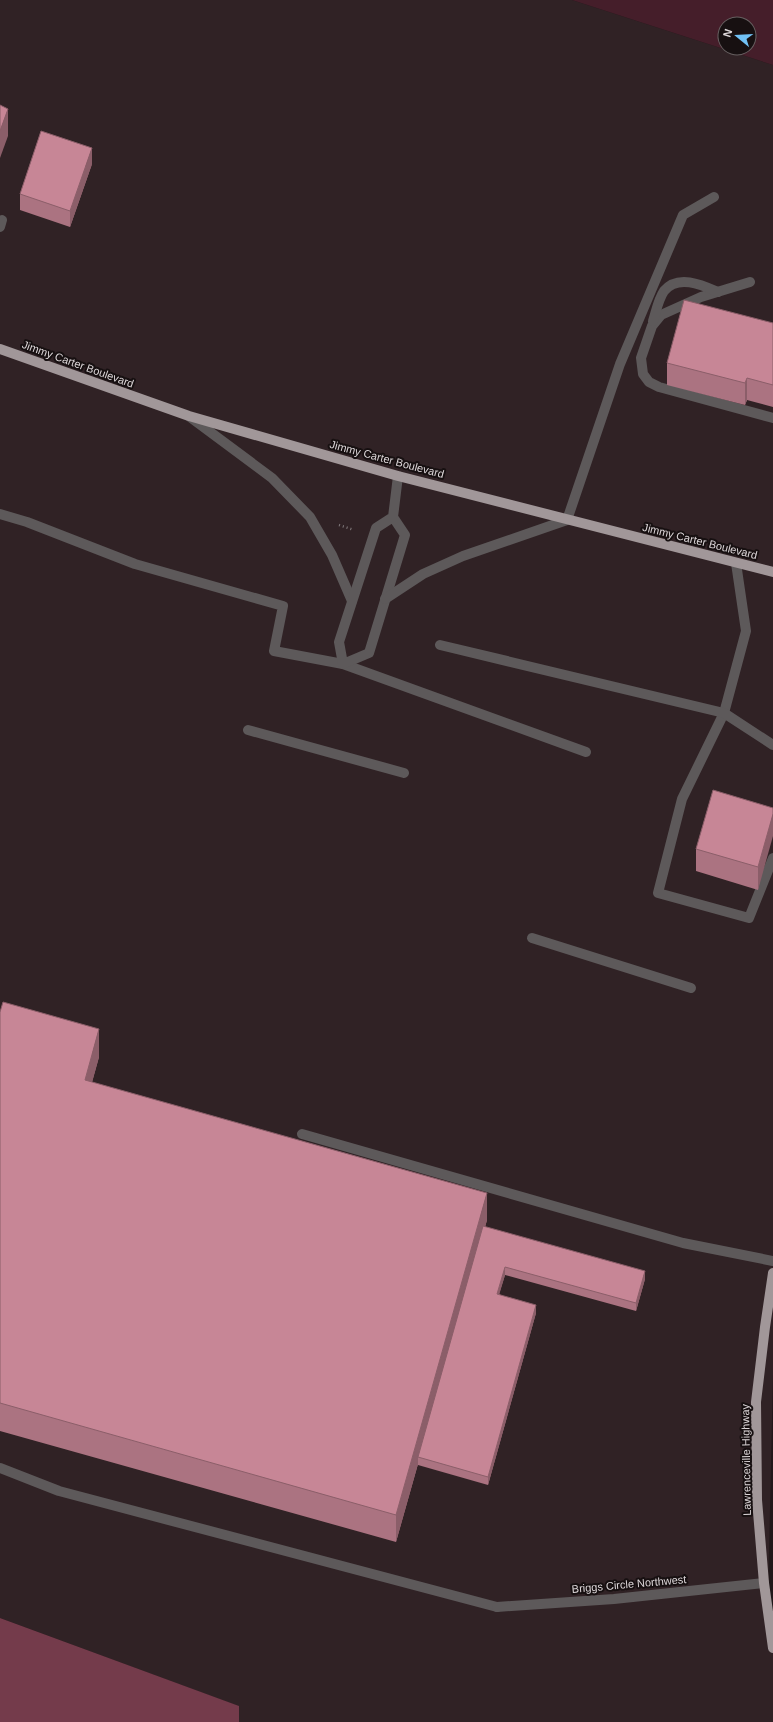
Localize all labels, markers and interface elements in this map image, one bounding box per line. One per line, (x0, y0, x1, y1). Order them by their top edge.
north arrow (717, 16, 757, 56)
text: N (721, 27, 734, 39)
street label: Jimmy Carter Boulevard (21, 338, 135, 390)
street label: Jimmy Carter Boulevard (328, 438, 446, 480)
street label: Jimmy Carter Boulevard (641, 521, 759, 561)
street label: Lawrenceville Highway (739, 1403, 753, 1516)
street label: Briggs Circle Northwest (571, 1573, 687, 1595)

